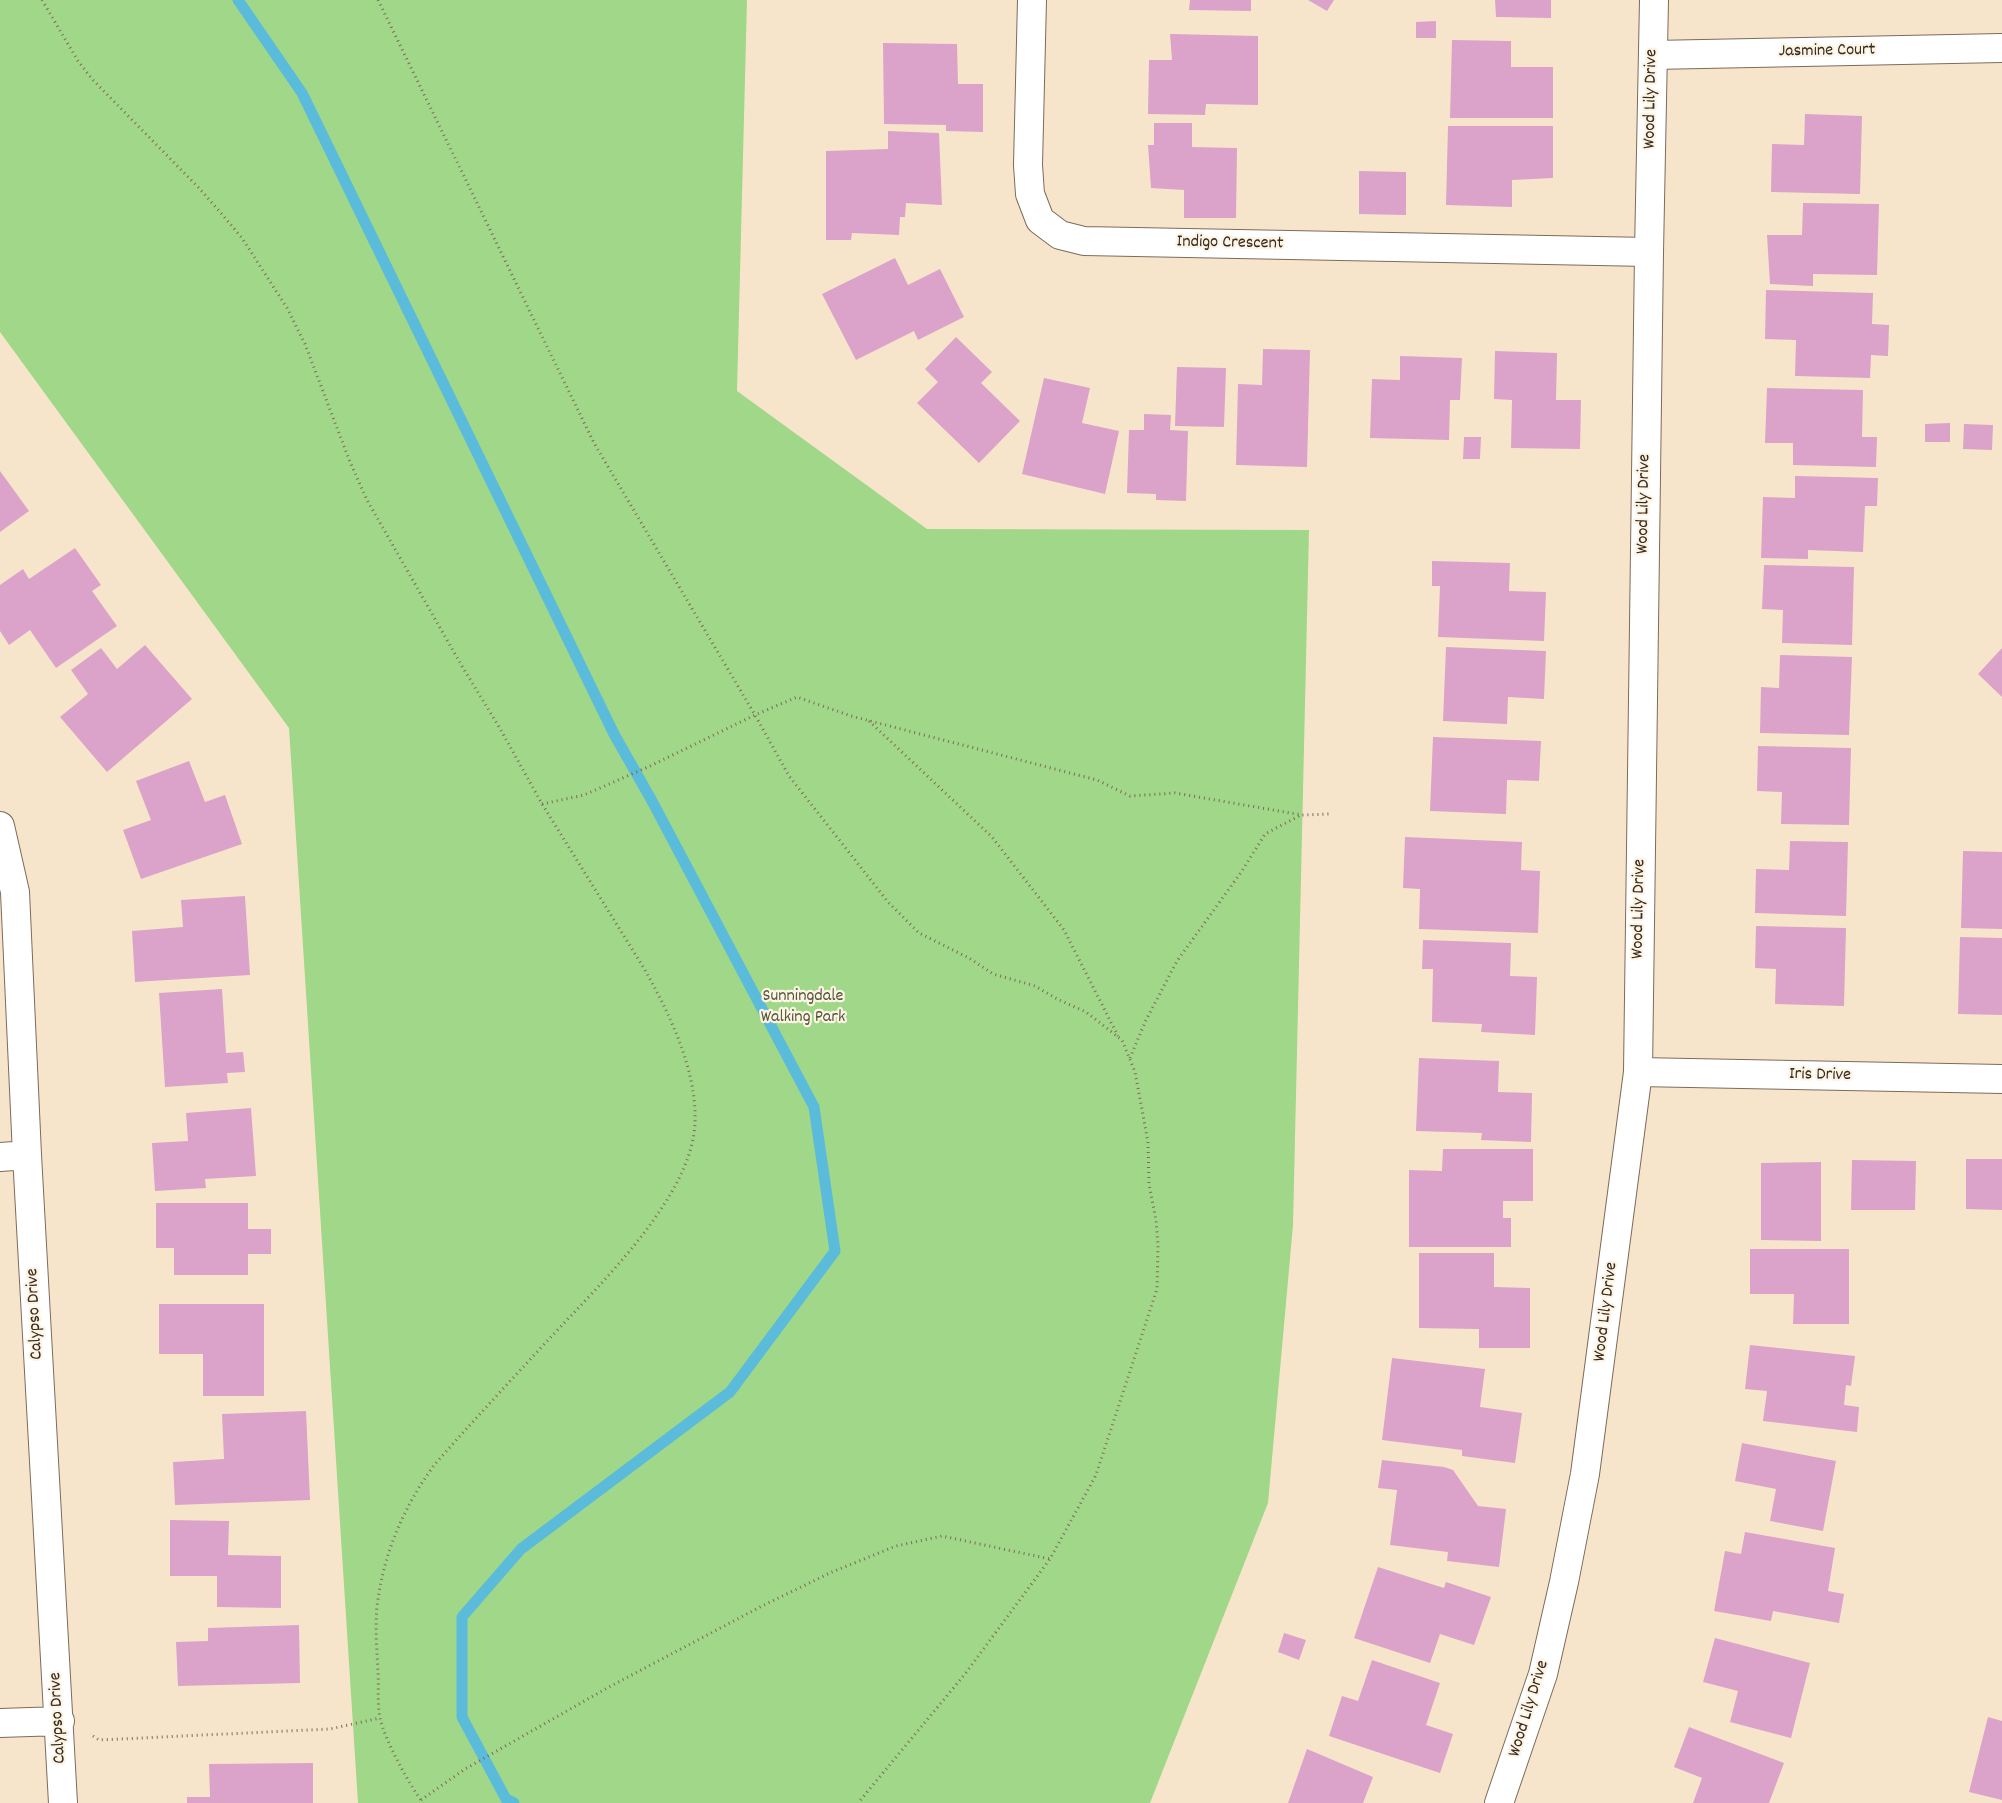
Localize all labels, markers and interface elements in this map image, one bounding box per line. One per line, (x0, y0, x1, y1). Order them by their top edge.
street label: Jasmine Court (1779, 40, 1875, 64)
street label: Wood Lily Drive (1640, 49, 1664, 149)
street label: Indigo Crescent (1176, 232, 1284, 256)
street label: Wood Lily Drive (1633, 454, 1657, 554)
street label: Wood Lily Drive (1628, 859, 1652, 959)
park label: Sunningdale Walking Park (761, 987, 845, 1030)
street label: Iris Drive (1789, 1065, 1851, 1087)
street label: Wood Lily Drive (1590, 1261, 1624, 1363)
street label: Calypso Drive (23, 1268, 49, 1360)
street label: Wood Lily Drive (1505, 1658, 1555, 1760)
street label: Calypso Drive (46, 1672, 72, 1764)

